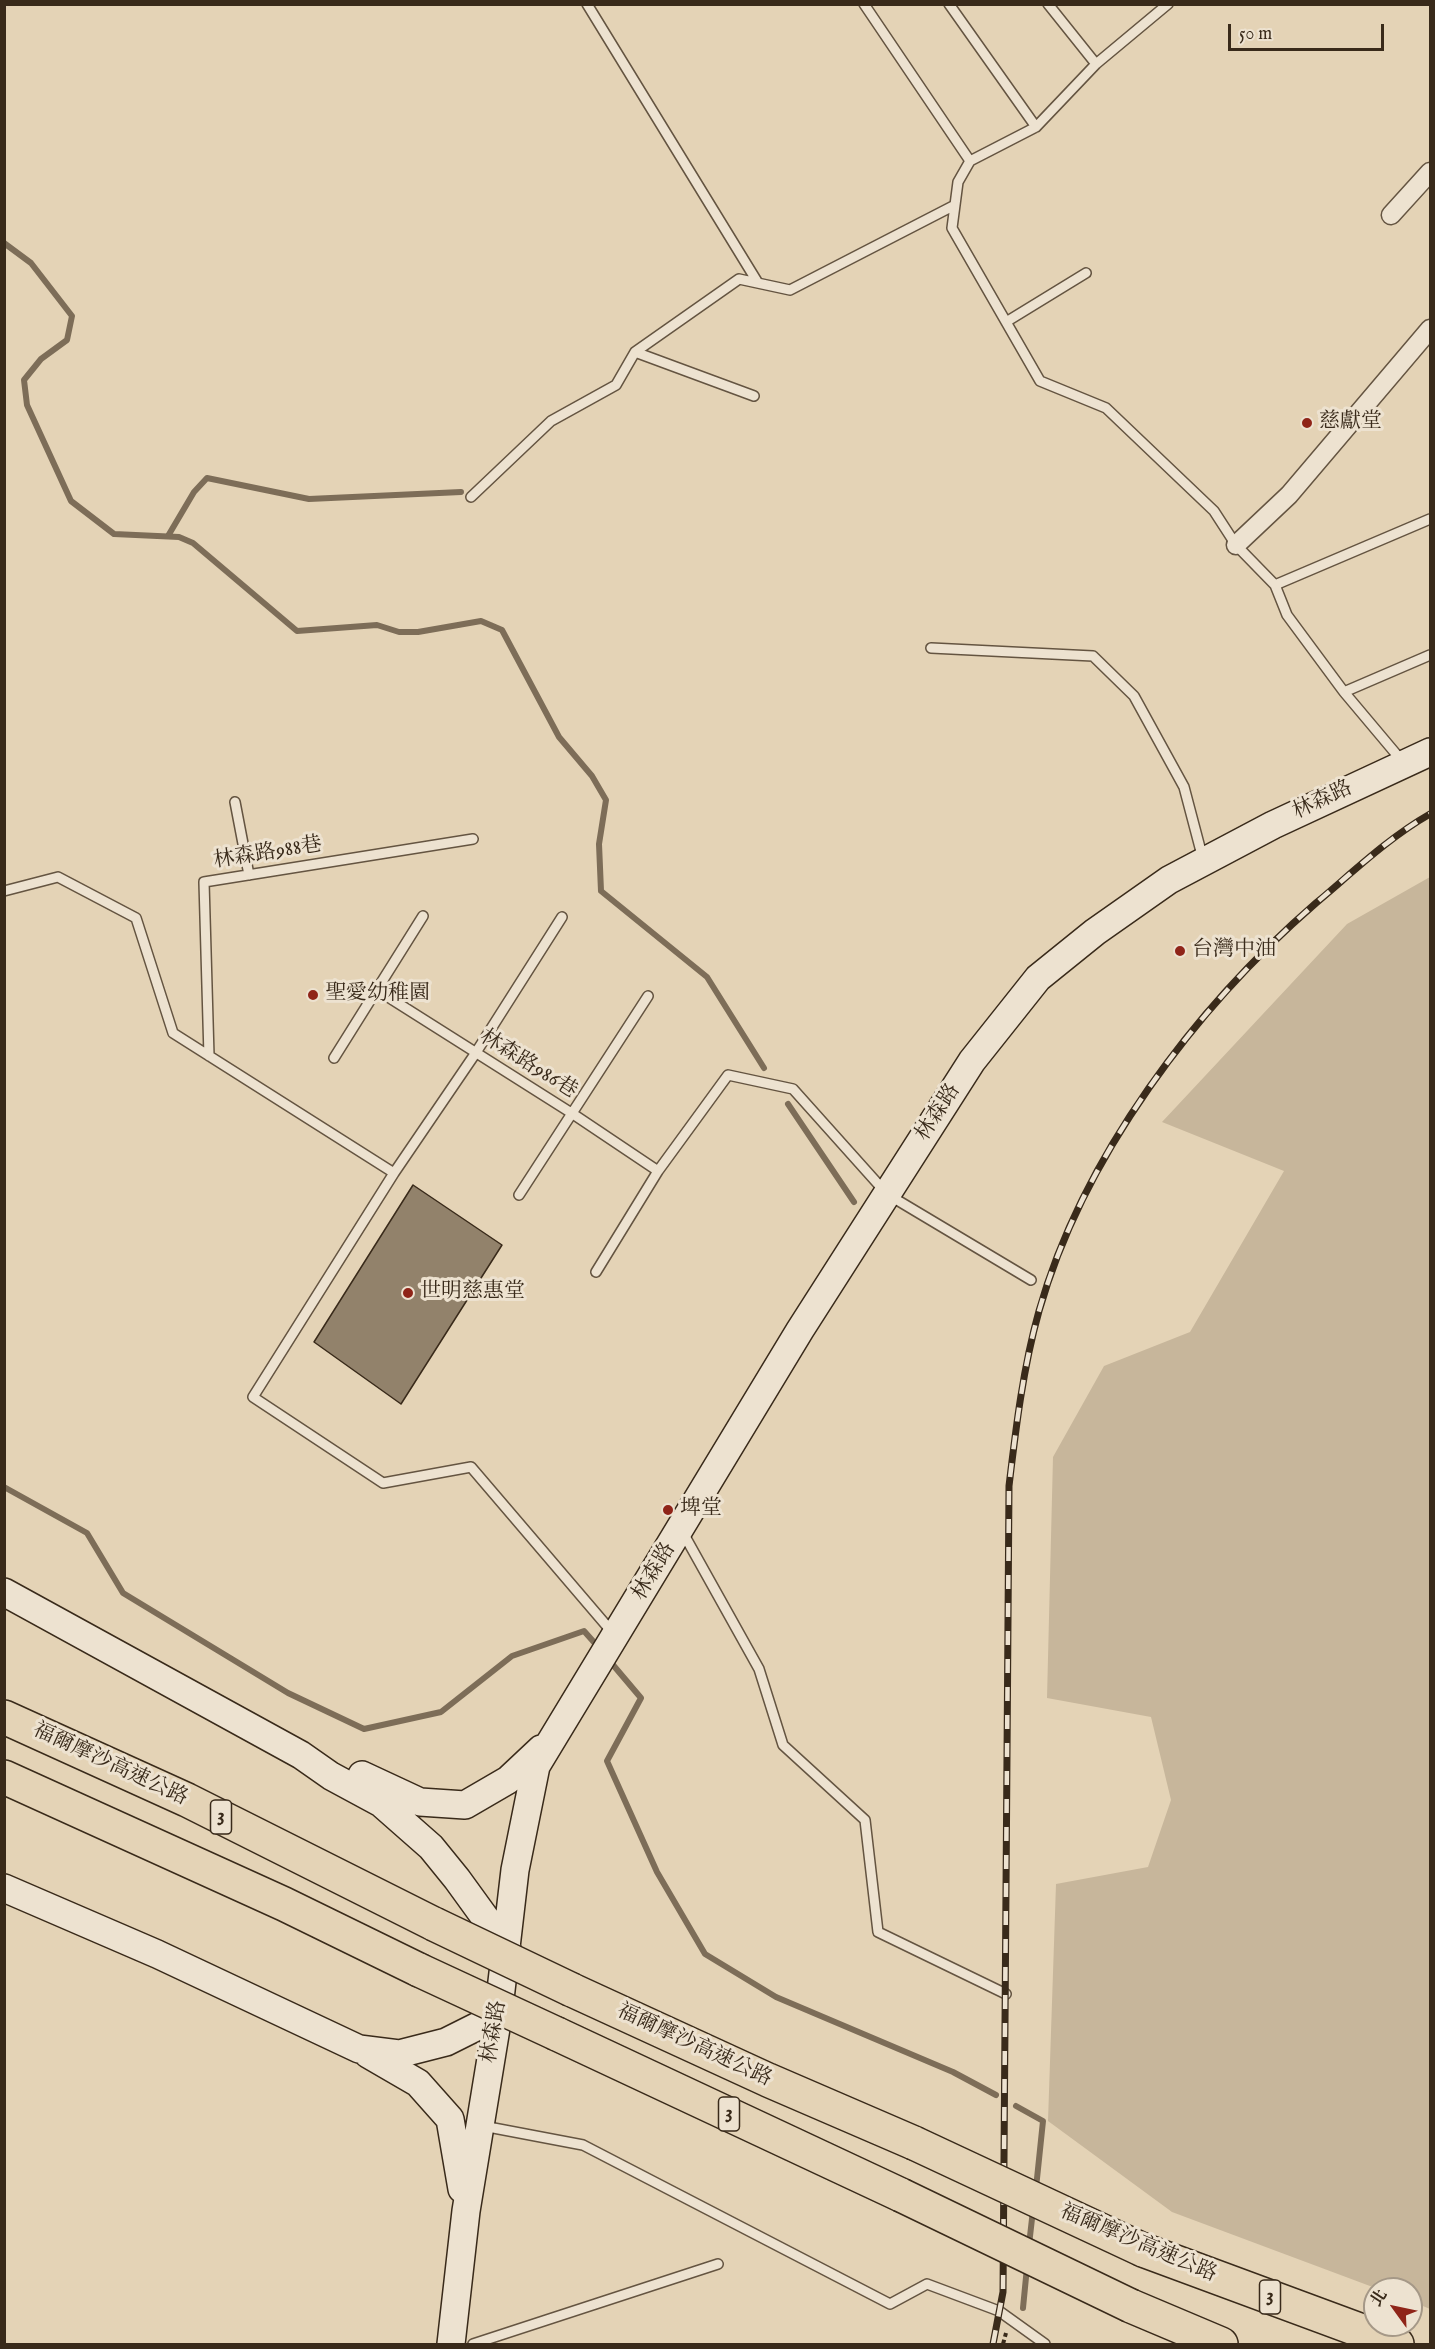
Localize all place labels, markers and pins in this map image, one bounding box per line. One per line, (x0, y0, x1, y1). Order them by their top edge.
place label: 慈獻堂 (1319, 410, 1382, 436)
marker: 慈獻堂 (1300, 416, 1314, 430)
place label: 台灣中油 (1192, 938, 1276, 964)
marker: 台灣中油 (1173, 944, 1187, 958)
place label: 聖愛幼稚園 (325, 982, 430, 1008)
marker: 聖愛幼稚園 (306, 988, 320, 1002)
place label: 世明慈惠堂 (420, 1280, 525, 1306)
marker: 世明慈惠堂 (401, 1286, 415, 1300)
place label: 埤堂 (680, 1497, 722, 1523)
marker: 埤堂 (661, 1503, 675, 1517)

